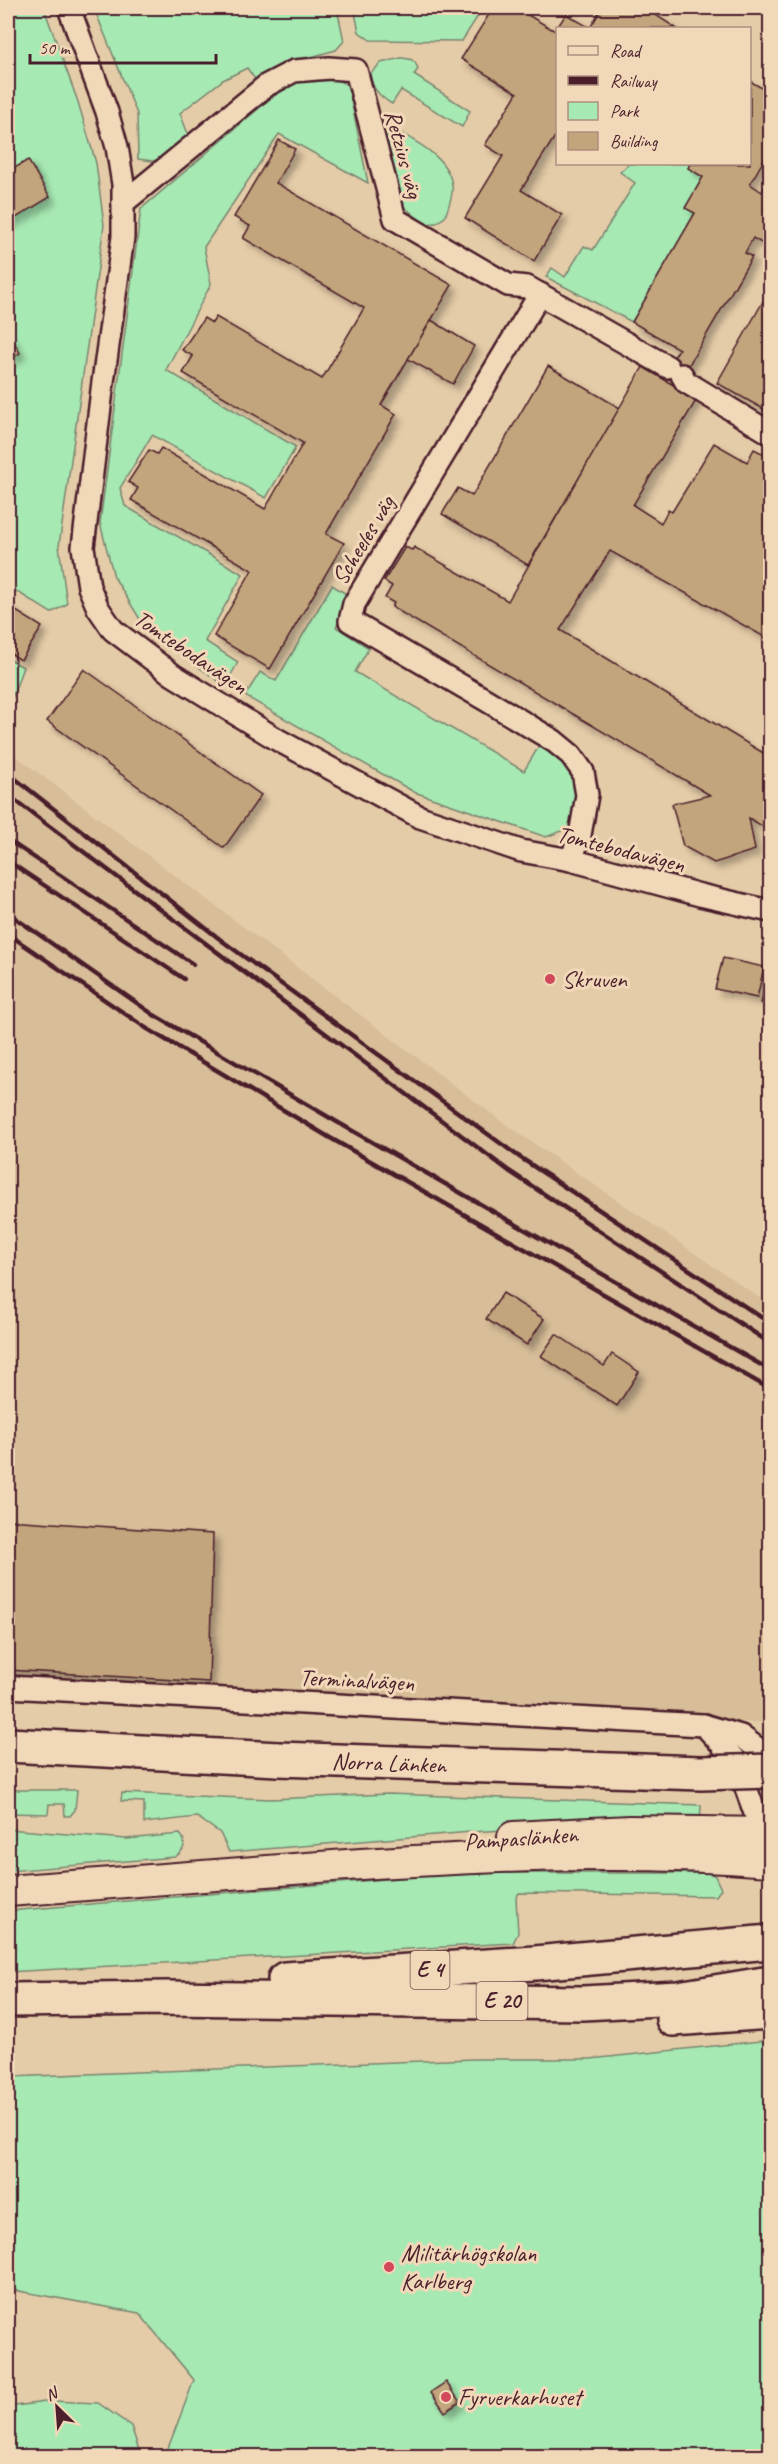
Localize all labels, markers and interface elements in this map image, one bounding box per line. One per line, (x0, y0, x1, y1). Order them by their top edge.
scale bar (30, 27, 216, 65)
legend (556, 27, 751, 165)
text: 50 m (39, 37, 72, 59)
text: Road (610, 40, 643, 62)
text: Railway (610, 70, 658, 92)
text: Park (610, 100, 640, 122)
street label: Retzius väg (378, 107, 431, 203)
text: Building (610, 130, 659, 152)
street label: Scheeles väg (325, 489, 402, 590)
street label: Tomtebodavägen (128, 603, 254, 701)
street label: Tomtebodavägen (554, 819, 688, 879)
place label: Skruven (562, 964, 628, 994)
marker: Skruven (543, 972, 557, 986)
street label: Terminalvägen (299, 1662, 415, 1698)
street label: Norra Länken (331, 1746, 448, 1780)
street label: Pampaslänken (463, 1819, 580, 1857)
road number: E 4 (410, 1951, 450, 1989)
road number: E 20 (476, 1982, 528, 2020)
place label: Militärhögskolan Karlberg (401, 2238, 537, 2296)
marker: Militärhögskolan Karlberg (382, 2260, 396, 2274)
north arrow (27, 2377, 87, 2437)
text: N (42, 2382, 63, 2405)
place label: Fyrverkarhuset (458, 2382, 584, 2412)
marker: Fyrverkarhuset (439, 2390, 453, 2404)

